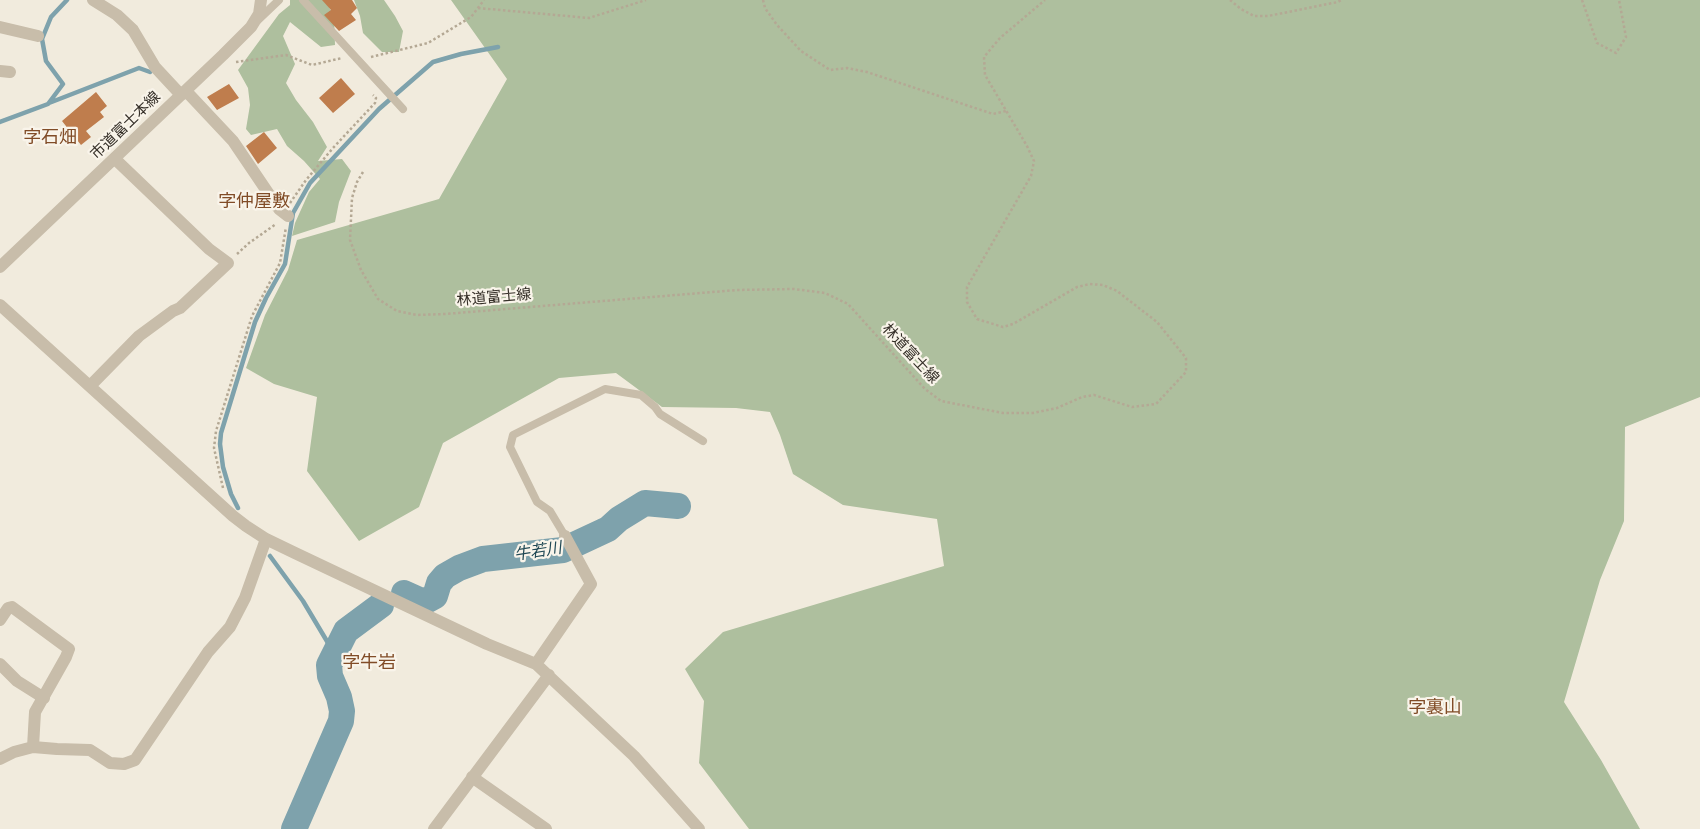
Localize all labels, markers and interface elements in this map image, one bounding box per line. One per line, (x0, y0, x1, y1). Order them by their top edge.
street label: 市道富士本線 (87, 88, 165, 164)
district label: 字石畑 (23, 127, 77, 149)
district label: 字仲屋敷 (218, 191, 290, 213)
street label: 林道富士線 (456, 286, 532, 310)
street label: 林道富士線 (878, 320, 942, 388)
water label: 牛若川 (513, 539, 563, 565)
district label: 字牛岩 (342, 652, 396, 674)
district label: 字裏山 (1408, 697, 1462, 719)

